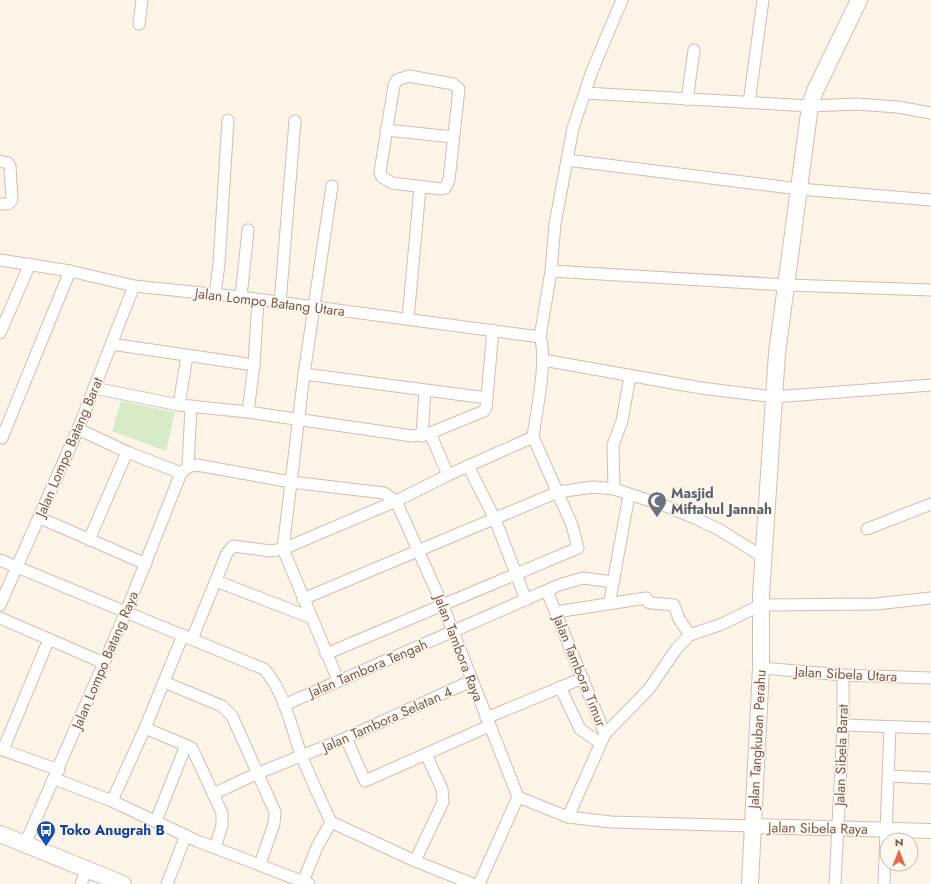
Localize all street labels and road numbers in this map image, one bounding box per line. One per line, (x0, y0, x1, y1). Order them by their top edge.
street label: Jalan Lompo Batang Utara (192, 283, 346, 321)
street label: Jalan Lompo Batang Barat (30, 374, 108, 522)
street label: Jalan Lompo Batang Raya (66, 588, 143, 734)
street label: Jalan Tambora Raya (429, 590, 489, 704)
street label: Jalan Tambora Timur (548, 610, 612, 730)
street label: Jalan Tambora Tengah (304, 634, 431, 703)
street label: Jalan Sibela Utara (792, 661, 898, 687)
street label: Jalan Tangkuban Perahu (743, 669, 771, 811)
street label: Jalan Tambora Selatan 4 (317, 681, 455, 757)
street label: Jalan Sibela Barat (829, 703, 853, 808)
street label: Jalan Sibela Raya (766, 817, 868, 839)

